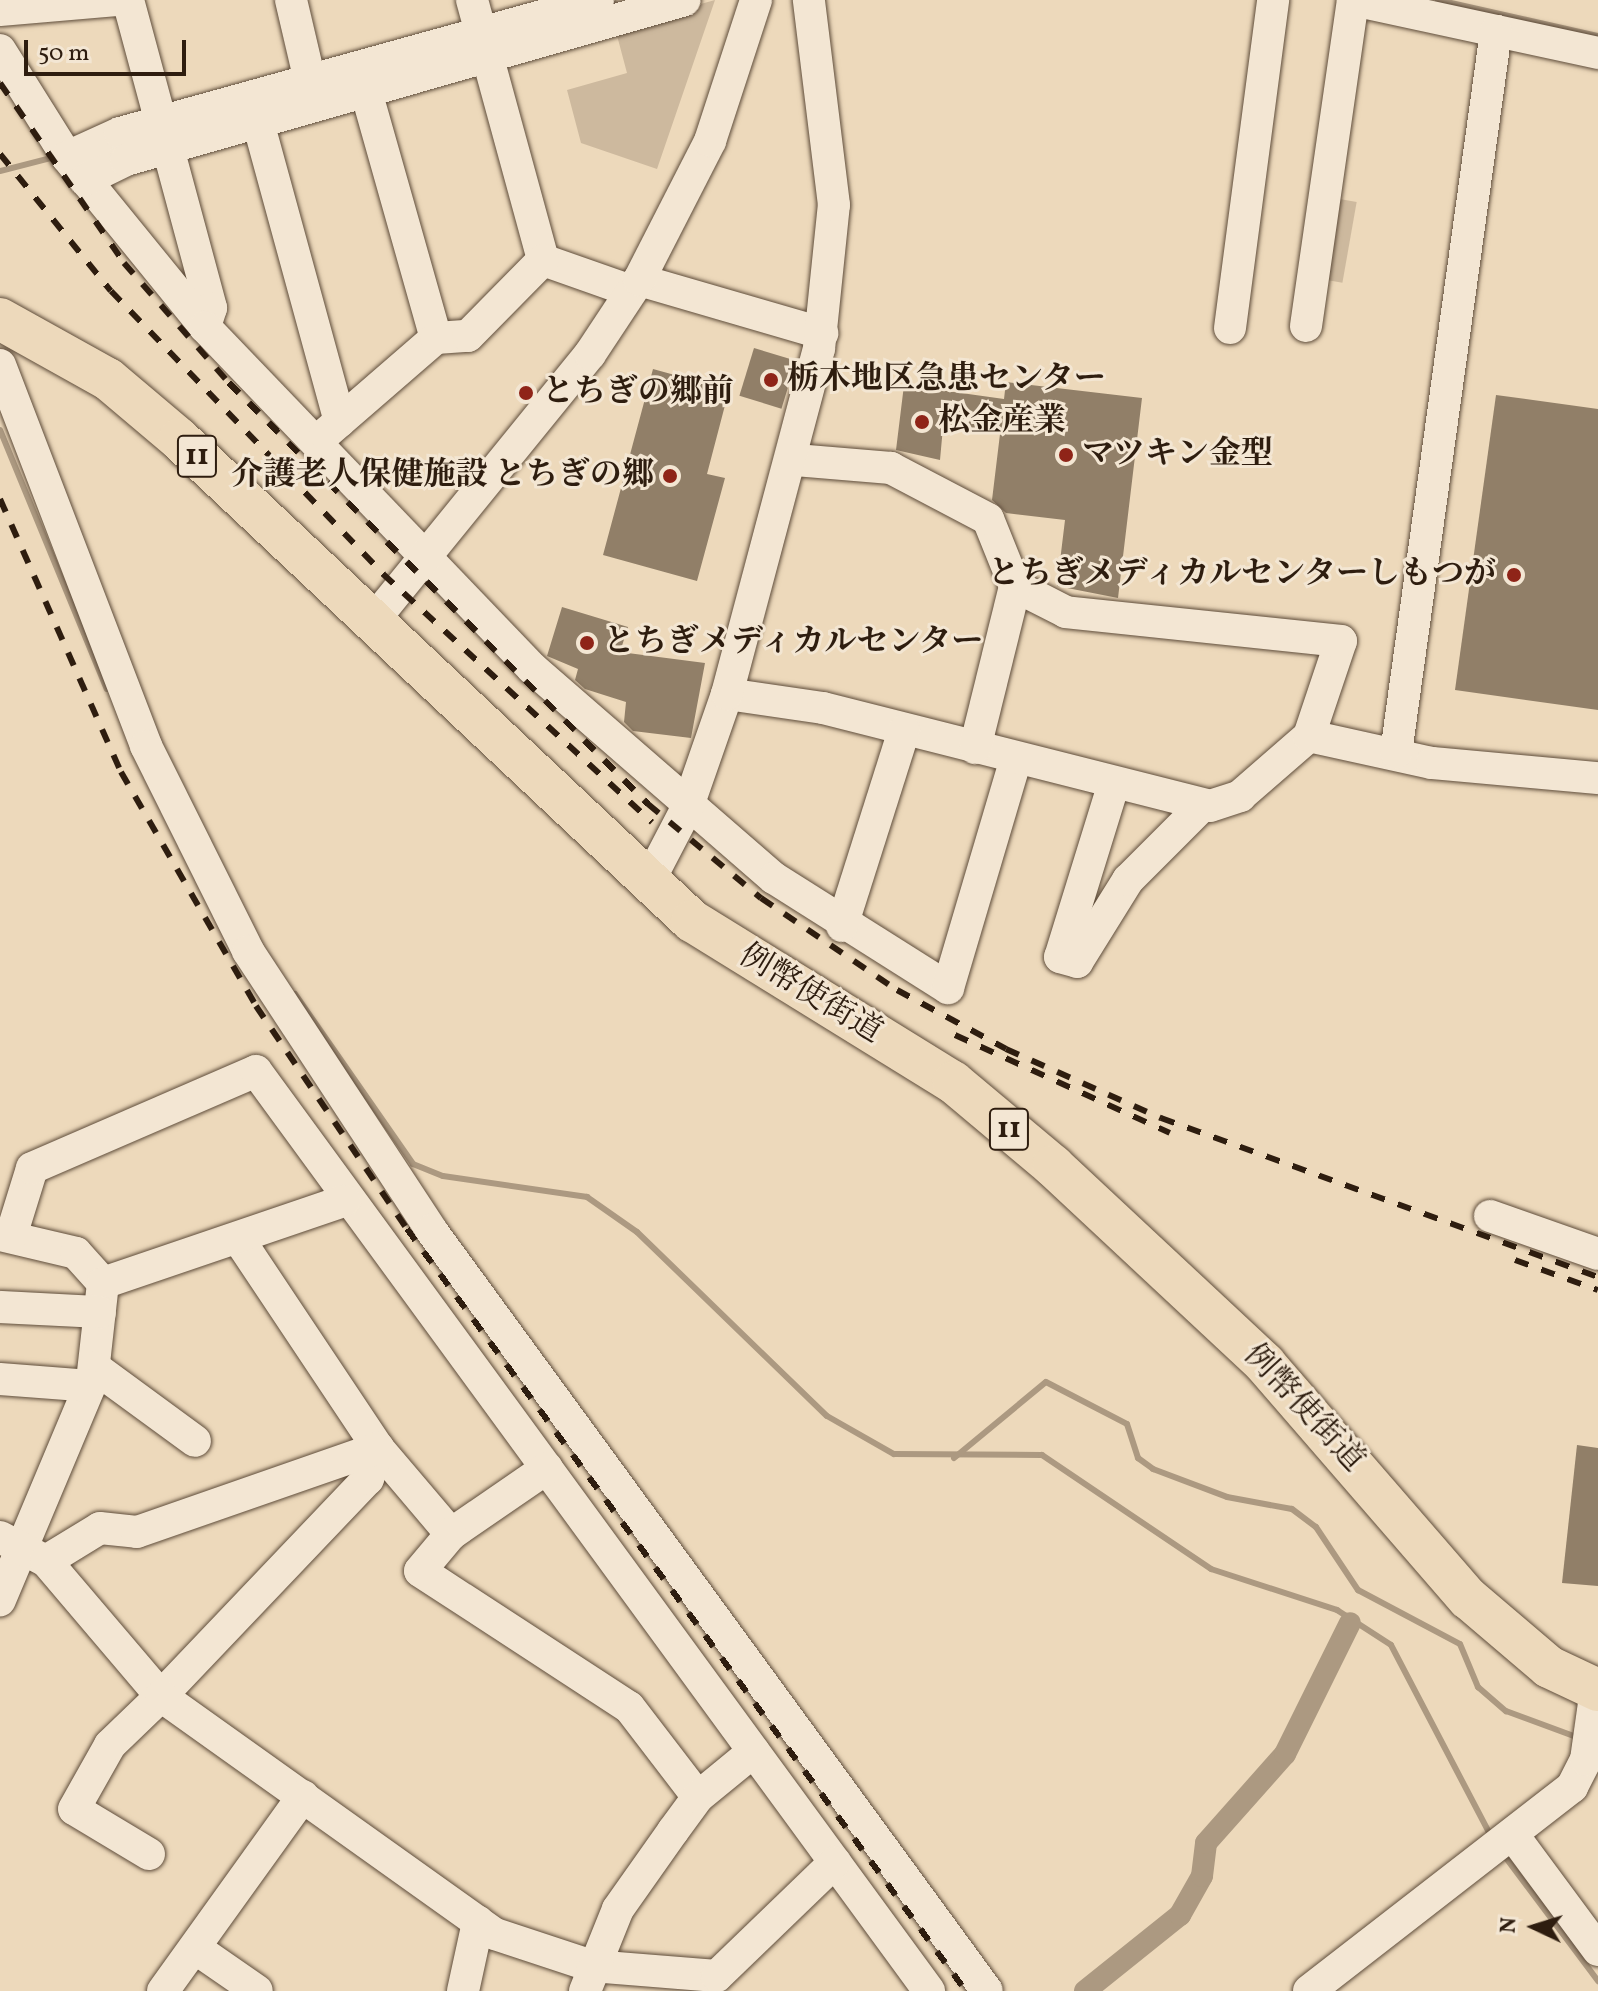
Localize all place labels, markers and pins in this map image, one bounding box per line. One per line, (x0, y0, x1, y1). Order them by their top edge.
place label: 栃木地区急患センター (787, 361, 1107, 399)
marker: 栃木地区急患センター (762, 371, 780, 389)
place label: とちぎの郷前 (542, 374, 734, 412)
marker: とちぎの郷前 (517, 384, 535, 402)
place label: 松金産業 (938, 403, 1066, 441)
marker: 松金産業 (913, 413, 931, 431)
place label: マツキン金型 (1082, 436, 1274, 474)
marker: マツキン金型 (1057, 446, 1075, 464)
place label: 介護老人保健施設 とちぎの郷 (232, 457, 654, 495)
marker: 介護老人保健施設 とちぎの郷 (661, 467, 679, 485)
place label: とちぎメディカルセンターしもつが (984, 556, 1496, 594)
marker: とちぎメディカルセンターしもつが (1503, 564, 1525, 586)
place label: とちぎメディカルセンター (603, 624, 987, 662)
marker: とちぎメディカルセンター (578, 634, 596, 652)

